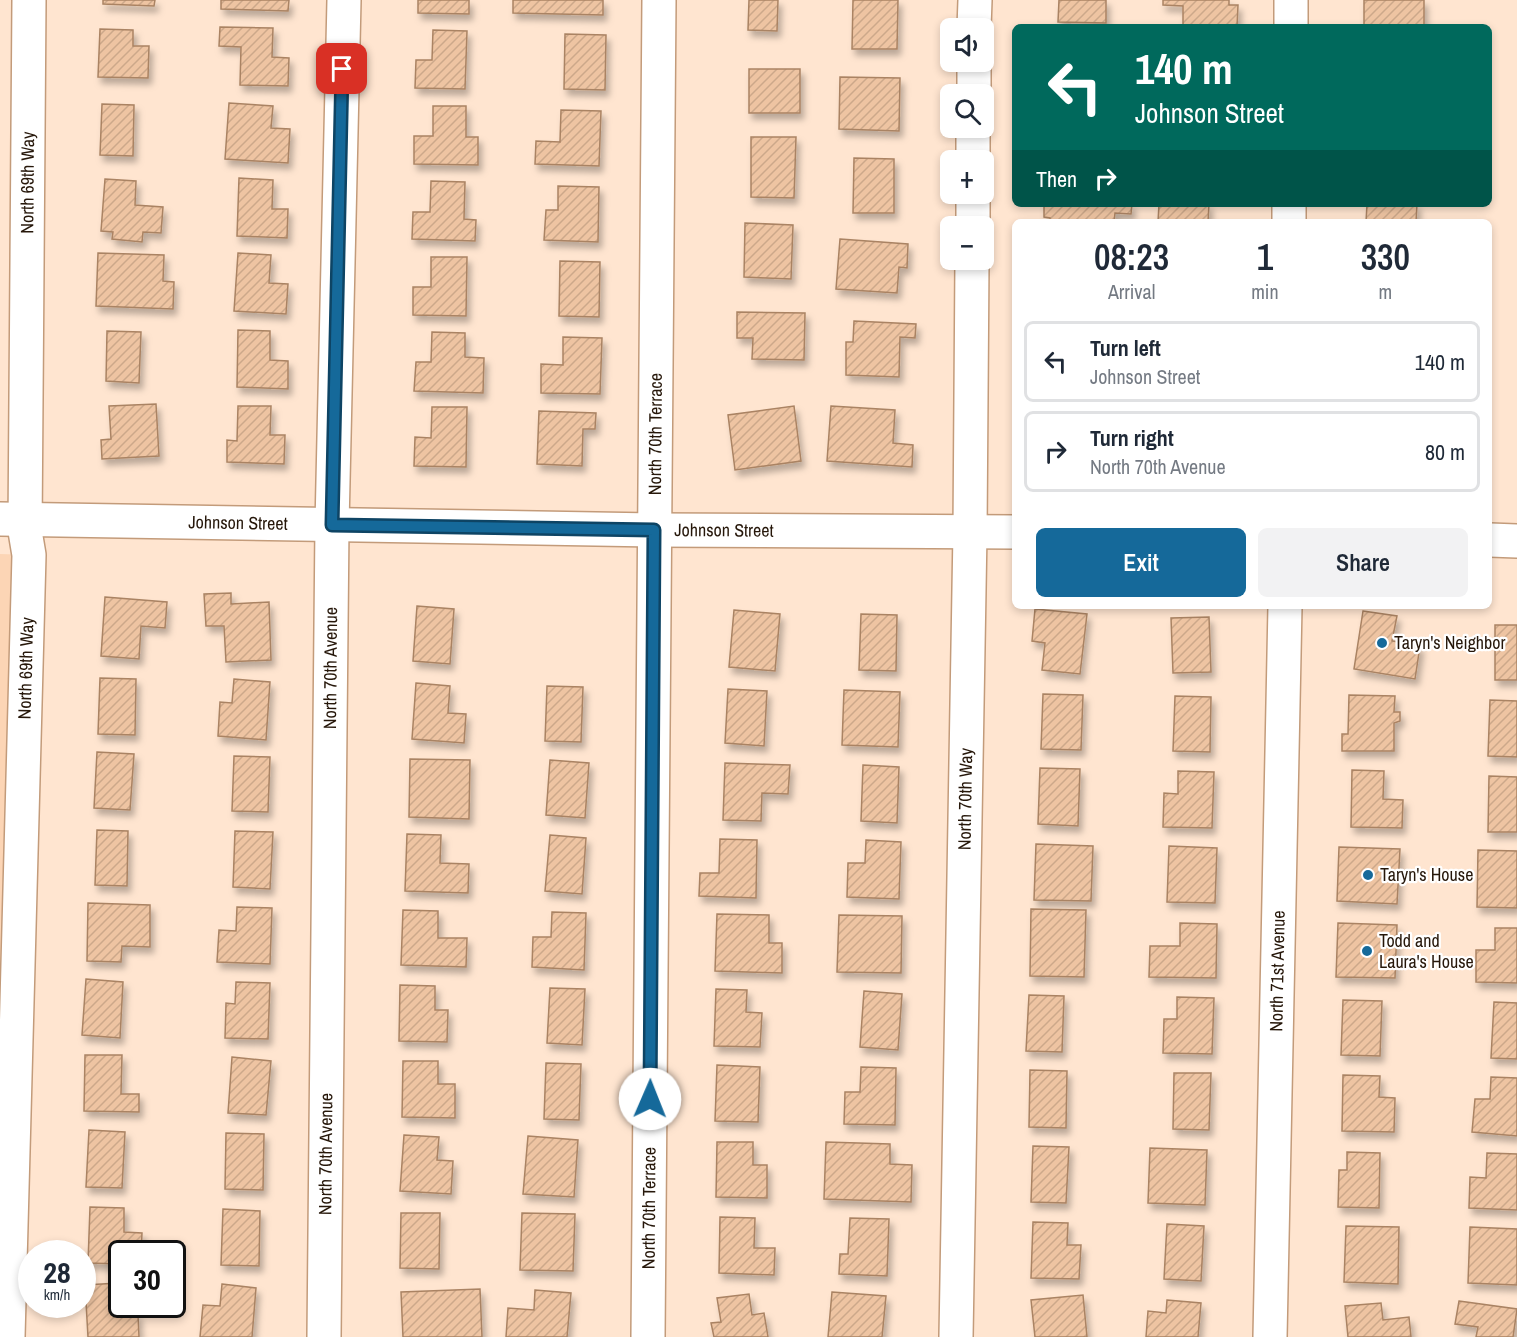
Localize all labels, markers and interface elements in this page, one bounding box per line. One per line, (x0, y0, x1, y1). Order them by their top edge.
map controls (940, 18, 994, 270)
button: sound (940, 18, 994, 72)
text: 140 m (1135, 41, 1233, 97)
pin (316, 43, 367, 94)
icon: left (1036, 48, 1114, 126)
icon: arrive (325, 52, 358, 85)
button: search (940, 84, 994, 138)
text: Johnson Street (1135, 95, 1284, 131)
street label: North 69th Way (14, 131, 40, 234)
button: + (940, 150, 994, 204)
icon: right (1089, 162, 1122, 195)
text: Then (1036, 164, 1077, 194)
button: − (940, 216, 994, 270)
text: 08:23 (1094, 233, 1169, 281)
text: 1 (1257, 233, 1273, 281)
text: 330 (1361, 233, 1410, 281)
text: Arrival (1108, 278, 1155, 305)
text: min (1251, 278, 1279, 305)
text: m (1378, 278, 1392, 305)
text: Turn left (1090, 333, 1161, 363)
icon: left (1039, 345, 1072, 378)
text: 140 m (1415, 347, 1465, 377)
text: Johnson Street (1090, 363, 1200, 390)
street label: North 70th Terrace (642, 373, 668, 495)
text: Turn right (1090, 423, 1174, 453)
icon: right (1039, 435, 1072, 468)
text: 80 m (1425, 437, 1465, 467)
text: North 70th Avenue (1090, 453, 1226, 480)
street label: Johnson Street (188, 509, 288, 536)
street label: Johnson Street (674, 517, 774, 543)
button: Exit (1036, 528, 1246, 597)
button: Share (1258, 528, 1468, 597)
street label: North 70th Avenue (317, 607, 343, 729)
street label: North 69th Way (12, 616, 39, 720)
place label: Taryn's Neighbor (1394, 630, 1505, 655)
marker: Taryn's Neighbor (1375, 636, 1389, 650)
street label: North 70th Way (951, 747, 978, 850)
place label: Taryn's House (1380, 862, 1473, 887)
marker: Taryn's House (1361, 868, 1375, 882)
street label: North 71st Avenue (1263, 910, 1291, 1032)
place label: Todd and Laura's House (1379, 928, 1474, 974)
marker: Todd and Laura's House (1360, 944, 1374, 958)
position arrow (618, 1067, 682, 1131)
street label: North 70th Avenue (312, 1093, 338, 1215)
street label: North 70th Terrace (636, 1147, 662, 1269)
speed limit sign: 30 (108, 1240, 186, 1318)
text: 28 (43, 1252, 71, 1292)
text: km/h (44, 1284, 70, 1305)

